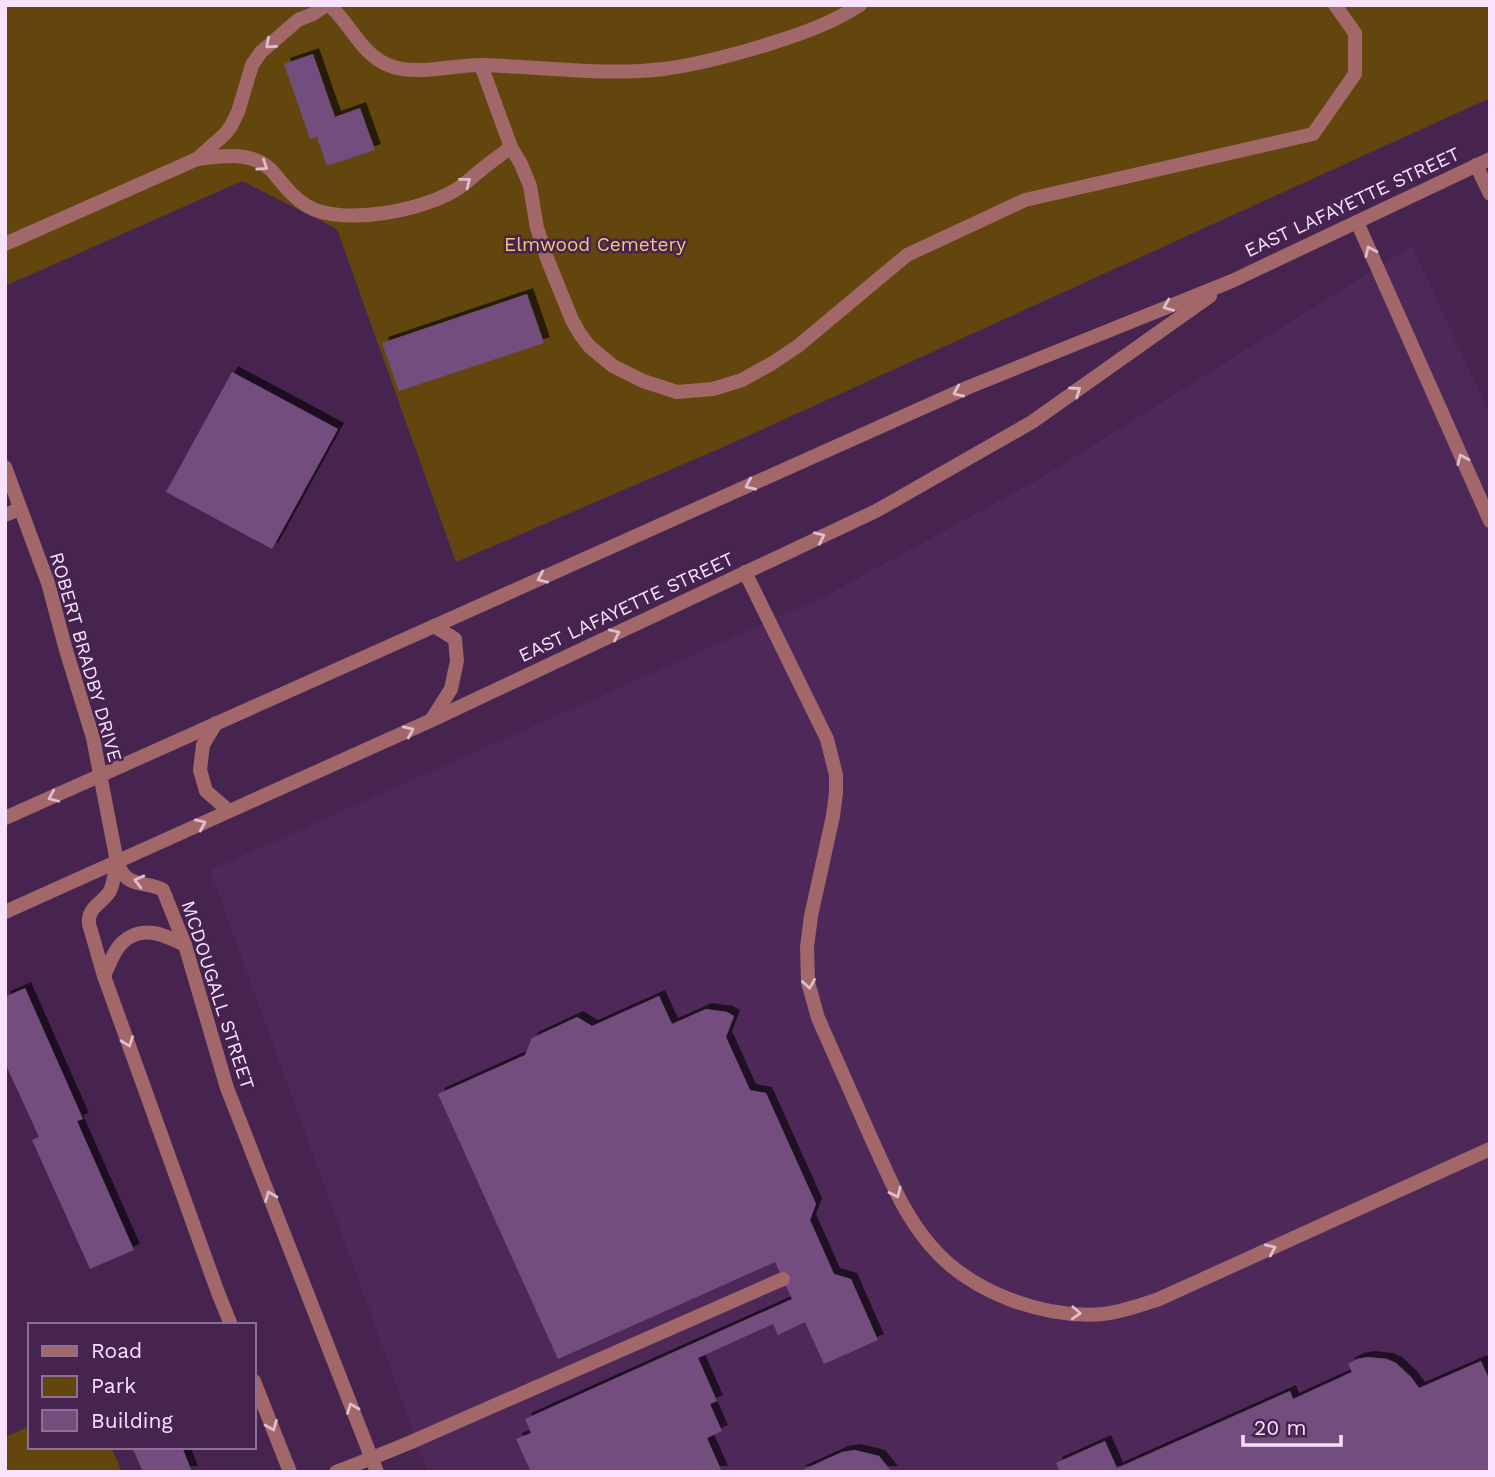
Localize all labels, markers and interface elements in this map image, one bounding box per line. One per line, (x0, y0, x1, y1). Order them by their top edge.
one-way arrow (266, 36, 279, 48)
street label: EAST LAFAYETTE STREET (1241, 142, 1463, 262)
one-way arrow (255, 158, 268, 170)
one-way arrow (457, 178, 470, 190)
park label: Elmwood Cemetery (504, 233, 686, 256)
one-way arrow (1364, 245, 1378, 258)
one-way arrow (1163, 298, 1175, 312)
one-way arrow (953, 384, 965, 398)
one-way arrow (1068, 387, 1081, 399)
one-way arrow (1456, 453, 1470, 466)
one-way arrow (745, 477, 757, 491)
one-way arrow (813, 531, 825, 545)
street label: EAST LAFAYETTE STREET (515, 547, 737, 667)
street label: ROBERT BRADBY DRIVE (45, 549, 127, 765)
one-way arrow (537, 570, 549, 584)
one-way arrow (607, 628, 620, 642)
one-way arrow (401, 725, 414, 739)
one-way arrow (47, 788, 59, 802)
one-way arrow (194, 818, 206, 832)
one-way arrow (134, 875, 146, 889)
street label: MCDOUGALL STREET (177, 898, 259, 1092)
one-way arrow (801, 978, 816, 990)
one-way arrow (120, 1036, 134, 1048)
one-way arrow (888, 1186, 902, 1198)
one-way arrow (264, 1191, 278, 1203)
one-way arrow (1264, 1243, 1276, 1257)
one-way arrow (1071, 1305, 1082, 1320)
legend (28, 1323, 256, 1449)
text: Road (91, 1338, 142, 1363)
text: Park (91, 1373, 136, 1398)
one-way arrow (347, 1403, 361, 1415)
scale bar (1243, 1404, 1341, 1448)
text: Building (91, 1408, 173, 1433)
text: 20 m (1254, 1415, 1306, 1440)
one-way arrow (264, 1419, 278, 1432)

